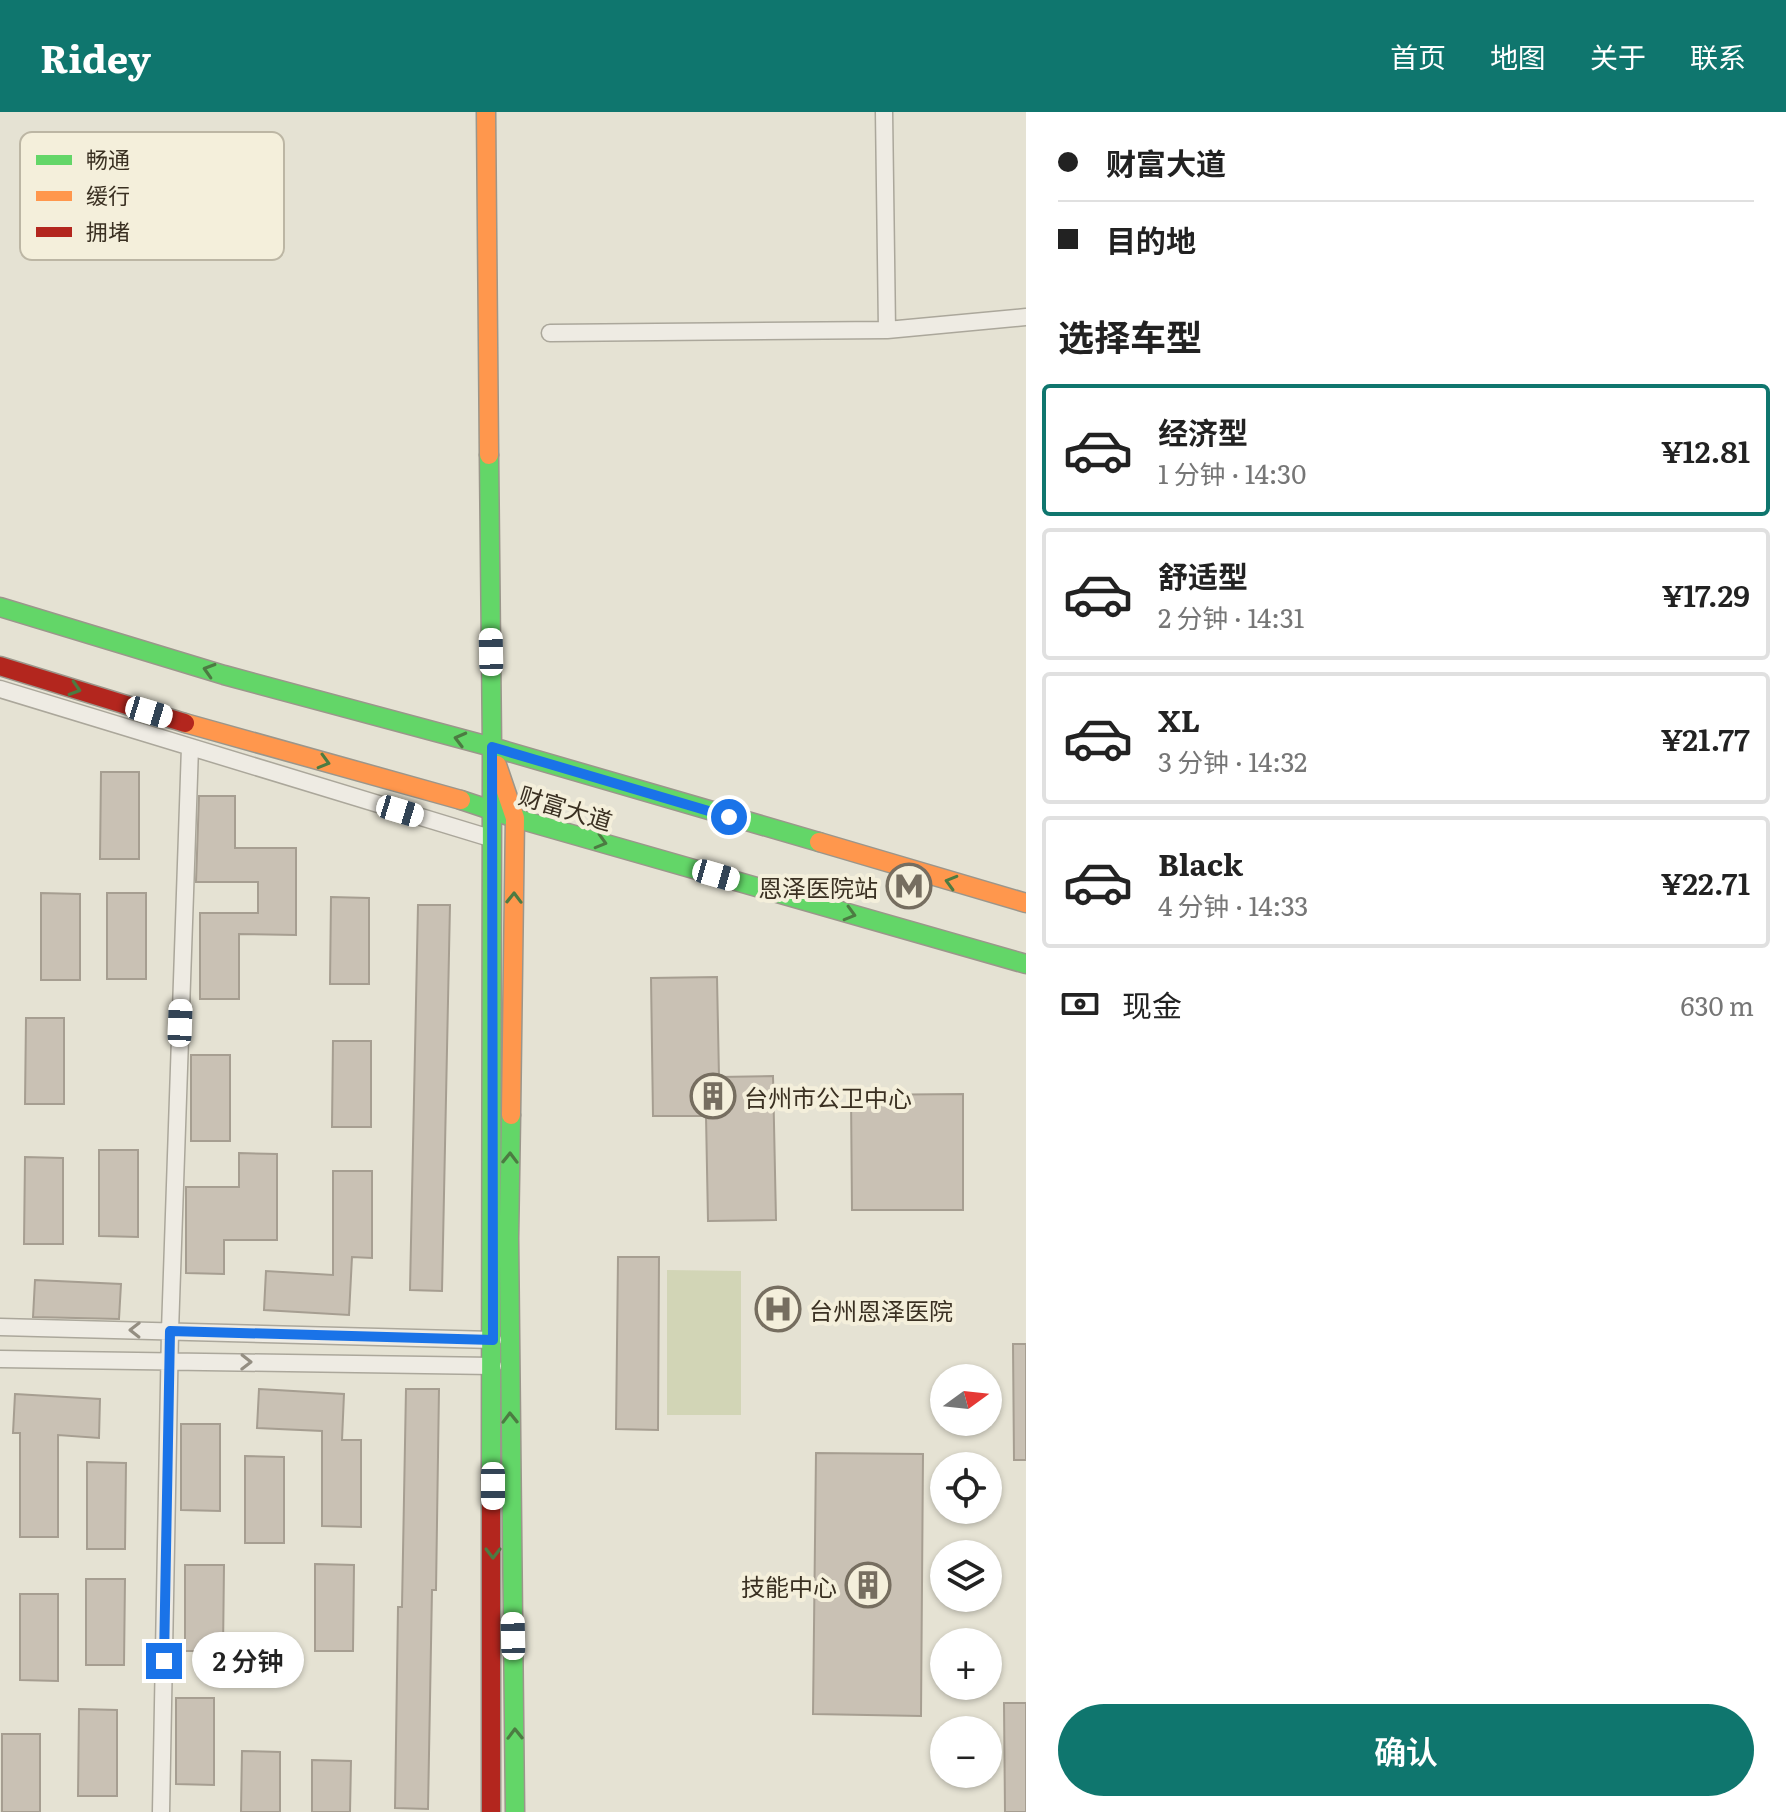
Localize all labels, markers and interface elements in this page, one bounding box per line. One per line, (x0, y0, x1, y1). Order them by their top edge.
text: Ridey (40, 28, 151, 85)
text: 首页 (1390, 35, 1446, 77)
text: 地图 (1490, 35, 1546, 77)
text: 关于 (1590, 35, 1646, 77)
text: 联系 (1690, 35, 1746, 77)
legend (20, 132, 284, 260)
text: 财富大道 (1106, 140, 1226, 184)
text: 畅通 (86, 142, 130, 175)
text: 缓行 (86, 178, 130, 211)
text: 拥堵 (86, 214, 130, 247)
text: 目的地 (1106, 217, 1196, 261)
text: 选择车型 (1058, 309, 1202, 362)
text: 经济型 (1158, 409, 1248, 453)
icon: car (1062, 414, 1134, 486)
text: ¥12.81 (1661, 428, 1750, 472)
text: 1 分钟 · 14:30 (1158, 453, 1306, 492)
text: 舒适型 (1158, 553, 1248, 597)
icon: car (1062, 558, 1134, 630)
text: ¥17.29 (1662, 572, 1750, 616)
text: 2 分钟 · 14:31 (1158, 597, 1304, 636)
car (479, 628, 503, 676)
one-way arrow (202, 663, 216, 679)
one-way arrow (67, 680, 81, 696)
car (123, 694, 175, 730)
text: XL (1158, 697, 1200, 741)
icon: car (1062, 702, 1134, 774)
text: ¥21.77 (1660, 716, 1750, 760)
one-way arrow (453, 731, 467, 748)
text: 3 分钟 · 14:32 (1158, 741, 1307, 780)
one-way arrow (317, 753, 331, 769)
street label: 财富大道 (515, 776, 617, 838)
car (374, 793, 426, 829)
route start (711, 799, 747, 835)
one-way arrow (593, 833, 607, 849)
text: Black (1158, 841, 1243, 885)
icon: car (1062, 846, 1134, 918)
car (690, 857, 742, 893)
text: ¥22.71 (1660, 860, 1750, 904)
metro station icon: 恩泽医院站 (885, 862, 933, 910)
place label: 恩泽医院站 (758, 869, 878, 904)
one-way arrow (945, 874, 959, 891)
text: 4 分钟 · 14:33 (1158, 885, 1308, 924)
one-way arrow (505, 891, 522, 904)
one-way arrow (843, 905, 857, 921)
icon: cash (1058, 982, 1102, 1026)
text: 现金 (1122, 982, 1182, 1026)
text: 630 m (1680, 985, 1754, 1024)
car (167, 999, 193, 1047)
building icon: 台州市公卫中心 (689, 1072, 737, 1120)
place label: 台州市公卫中心 (744, 1079, 912, 1114)
one-way arrow (501, 1151, 519, 1164)
hospital icon: 台州恩泽医院 (754, 1285, 802, 1333)
place label: 台州恩泽医院 (809, 1292, 953, 1327)
one-way arrow (128, 1321, 141, 1339)
one-way arrow (240, 1353, 253, 1371)
north arrow (930, 1364, 1002, 1436)
map controls (930, 1364, 1002, 1788)
one-way arrow (501, 1411, 519, 1424)
button: locate (930, 1452, 1002, 1524)
car (481, 1462, 505, 1510)
button: layers (930, 1540, 1002, 1612)
one-way arrow (484, 1547, 501, 1560)
building icon: 技能中心 (844, 1561, 892, 1609)
place label: 技能中心 (741, 1568, 837, 1603)
car (501, 1612, 525, 1660)
button: + (930, 1628, 1002, 1700)
callout: 2 分钟 (192, 1633, 304, 1689)
text: 2 分钟 (213, 1640, 283, 1679)
route end (146, 1643, 182, 1679)
button: 确认 (1058, 1704, 1754, 1796)
button: − (930, 1716, 1002, 1788)
one-way arrow (506, 1727, 524, 1740)

